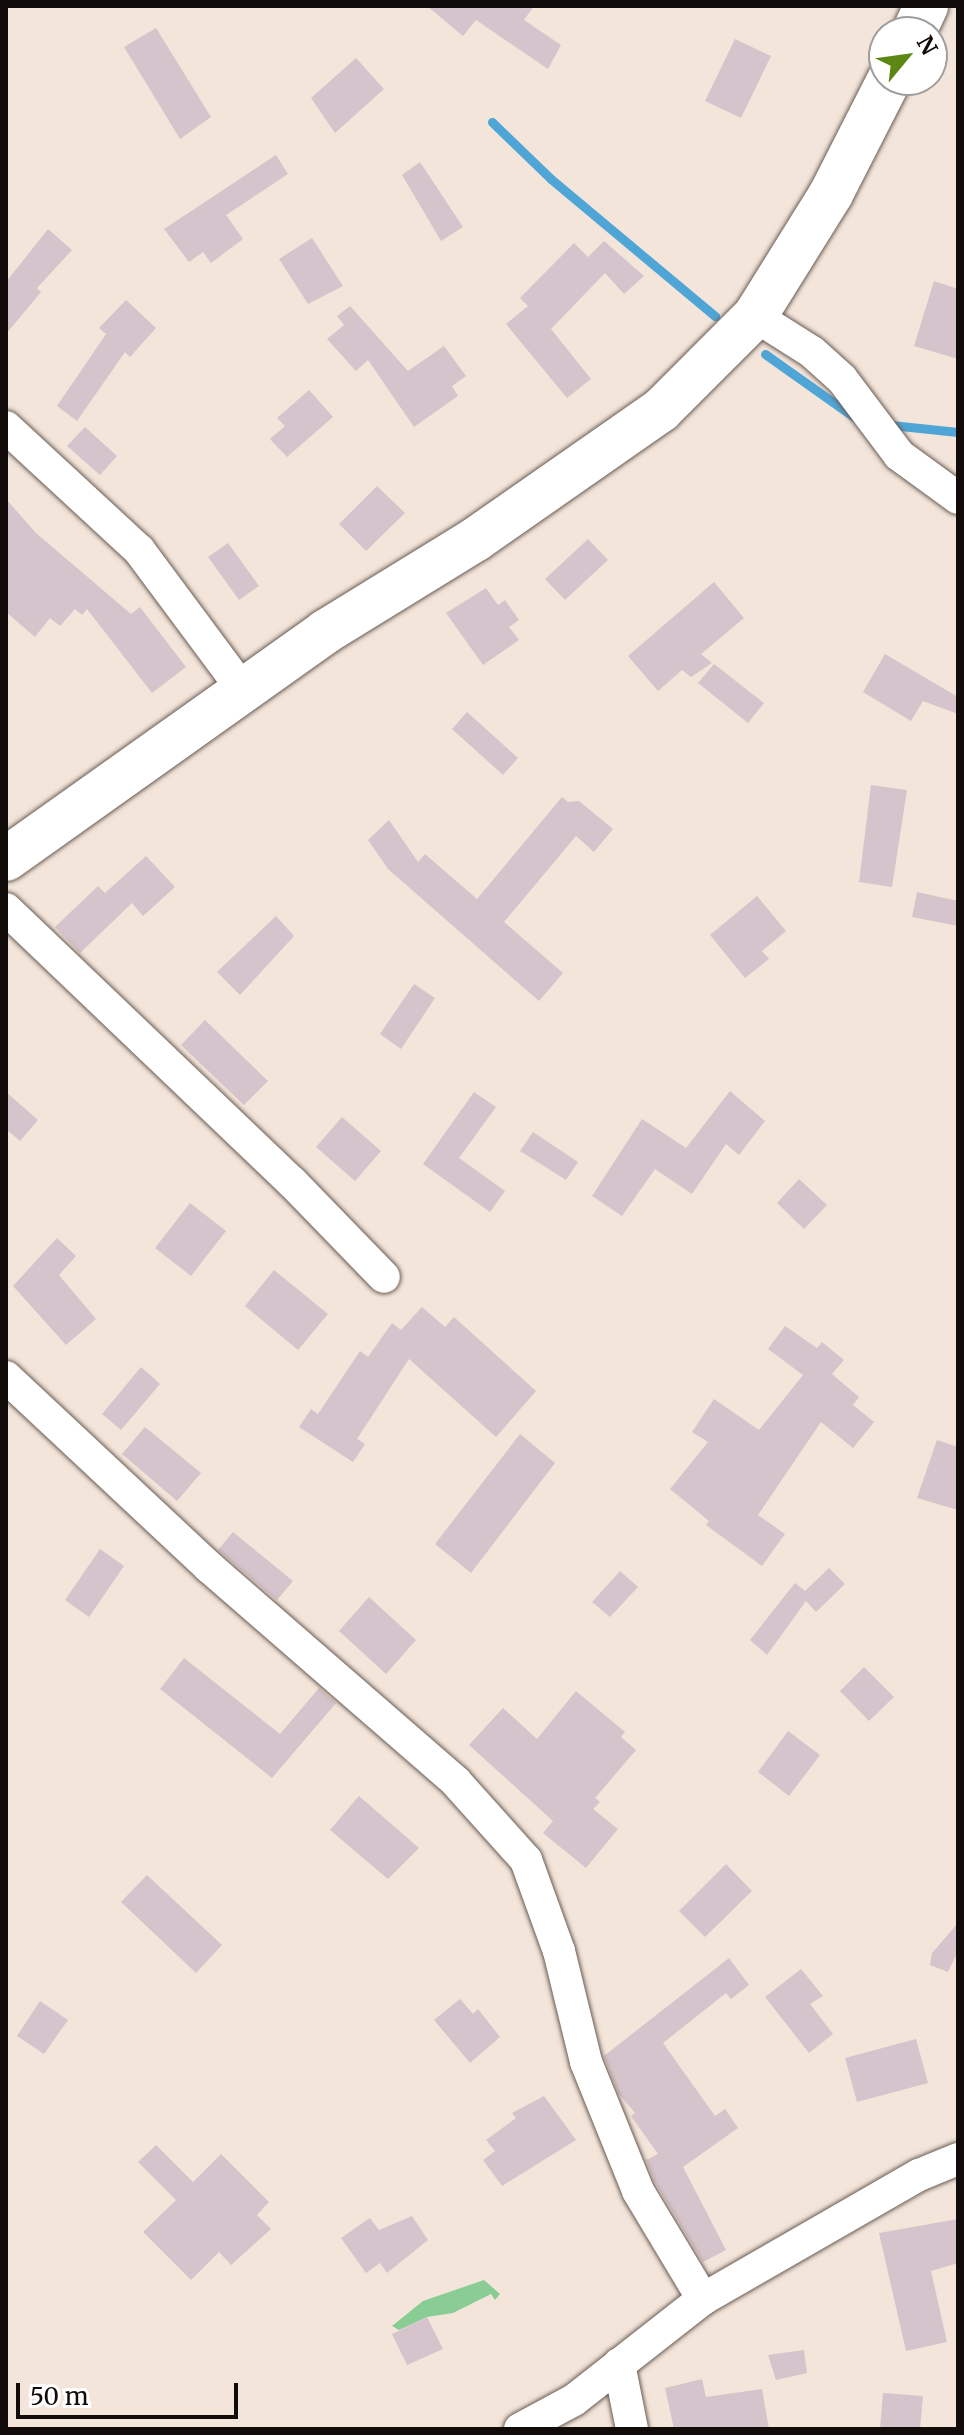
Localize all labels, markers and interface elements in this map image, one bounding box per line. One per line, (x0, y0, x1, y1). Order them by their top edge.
north arrow (868, 16, 948, 96)
text: N (911, 31, 944, 60)
scale bar (20, 2367, 242, 2417)
text: 50 m (30, 2381, 89, 2412)

